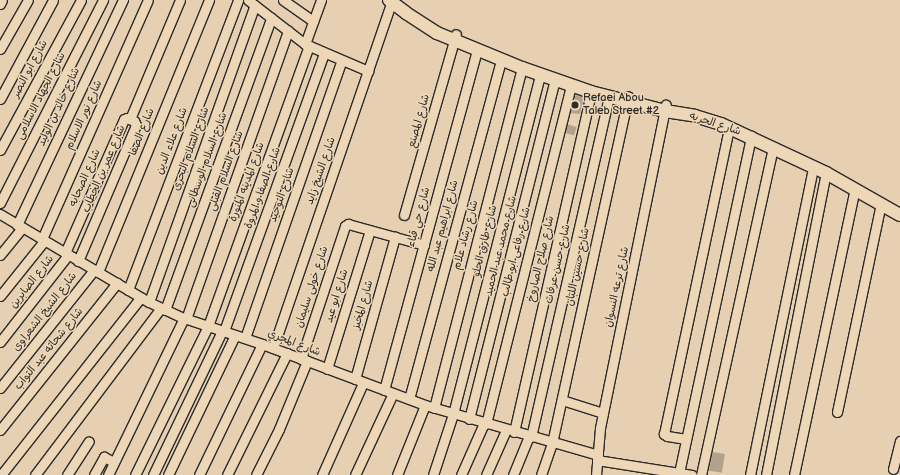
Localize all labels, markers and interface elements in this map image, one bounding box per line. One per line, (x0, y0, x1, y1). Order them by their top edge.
street label: شارع ابو النصر (9, 38, 51, 100)
street label: شارع الجهاد الاسلامى (13, 50, 69, 142)
street label: شارع خالد بن الوليد (35, 66, 83, 148)
street label: شارع نور الاسلام (63, 78, 105, 152)
place label: Refaei Abou Taleb Street #2 (583, 92, 659, 118)
street label: شارع المصنع (405, 93, 433, 149)
marker: Refaei Abou Taleb Street #2 (570, 100, 580, 110)
street label: شارع السلام البحرى (170, 105, 212, 193)
street label: شارع الصفا (127, 106, 157, 158)
street label: شارع علاء الدين (153, 106, 191, 176)
street label: شارع الحريه (687, 109, 743, 139)
street label: شارع السلام الوسطانى (184, 111, 230, 209)
street label: شارع عمر بن الخطاب (80, 123, 128, 215)
street label: شارع السلام القبلى (205, 129, 247, 213)
street label: شارع الشيخ زايد (303, 135, 339, 207)
street label: شارع المدينه المنورة (227, 140, 267, 224)
street label: شارع الصفا و المروة (242, 145, 284, 231)
street label: شارع الصحابه (66, 147, 104, 209)
street label: شارع التوحيد (266, 166, 298, 224)
street label: شارع ابراهيم عبد الله (424, 179, 462, 273)
street label: شارع حي قباء (405, 186, 433, 248)
street label: شارع محمد عبد الحميد (482, 195, 520, 297)
street label: شارع رشاد علام (450, 199, 482, 271)
street label: شارع طارق الحلو (470, 204, 500, 278)
street label: شارع رفاعى ابو طالب (498, 206, 534, 298)
street label: شارع صلاح الصاروخ (525, 215, 557, 303)
street label: شارع حسن عرفات (542, 223, 574, 305)
street label: شارع حسين اللبان (563, 227, 593, 307)
street label: شارع خولى سليمان (293, 245, 331, 329)
street label: شارع ترعه النسوان (602, 245, 632, 329)
street label: شارع الصابرين (7, 253, 57, 311)
street label: شارع ابو عيد (323, 268, 351, 324)
street label: شارع الشيخ الشعراوى (10, 270, 80, 354)
street label: شارع المخبز (350, 279, 376, 331)
street label: شارع شحاته عبد التواب (12, 305, 86, 393)
street label: شارع المجري (266, 327, 322, 359)

